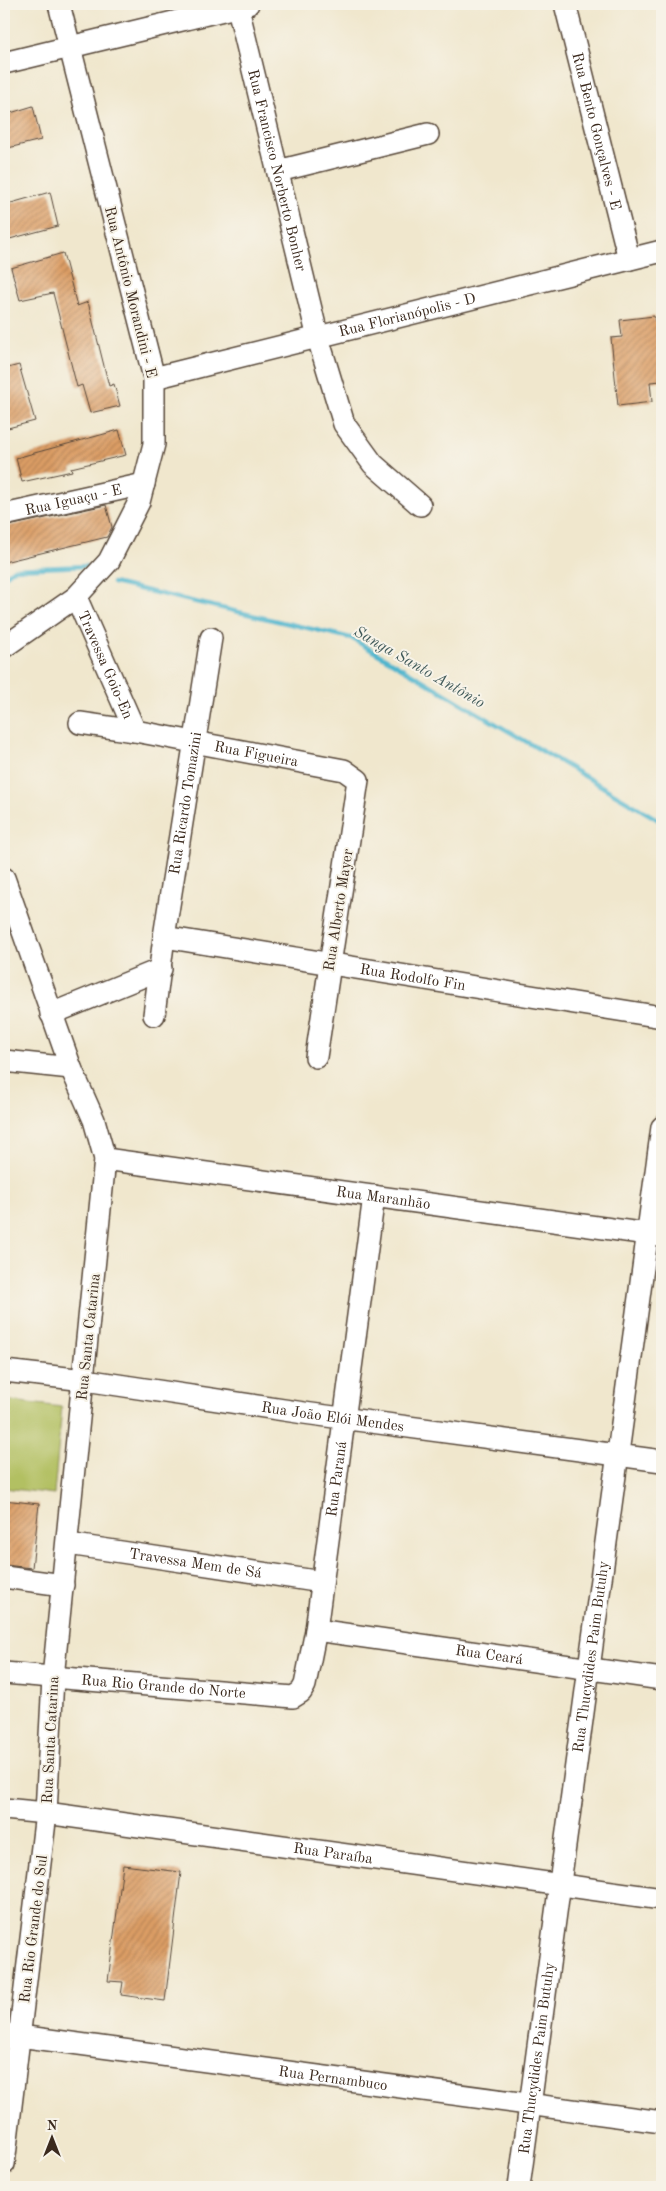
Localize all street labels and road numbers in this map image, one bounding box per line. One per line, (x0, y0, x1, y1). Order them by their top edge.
street label: Rua Bento Gonçalves - E (568, 51, 622, 212)
street label: Rua Francisco Norberto Bonher (244, 68, 308, 273)
street label: Rua Antônio Morandini - E (101, 205, 158, 380)
street label: Rua Florianópolis - D (337, 292, 478, 341)
street label: Rua Iguaçu - E (24, 483, 123, 519)
street label: Travessa Goio-En (74, 609, 135, 722)
street label: Rua Ricardo Tomazini (168, 731, 205, 876)
street label: Rua Figueira (213, 740, 300, 770)
street label: Rua Alberto Mayer (322, 848, 357, 972)
street label: Rua Rodolfo Fin (359, 963, 467, 994)
street label: Rua Maranhão (335, 1185, 431, 1213)
street label: Rua Santa Catarina (75, 1272, 104, 1402)
street label: Rua João Elói Mendes (260, 1401, 405, 1435)
street label: Rua Paraná (325, 1440, 350, 1518)
street label: Travessa Mem de Sá (128, 1547, 263, 1582)
street label: Rua Thucydides Paim Butuhy (572, 1560, 612, 1754)
street label: Rua Ceará (454, 1644, 525, 1668)
street label: Rua Rio Grande do Norte (80, 1673, 246, 1702)
street label: Rua Santa Catarina (41, 1675, 62, 1804)
street label: Rua Paraíba (292, 1842, 374, 1868)
street label: Rua Rio Grande do Sul (18, 1854, 51, 2004)
street label: Rua Thucydides Paim Butuhy (518, 1961, 558, 2155)
street label: Rua Pernambuco (277, 2065, 388, 2094)

